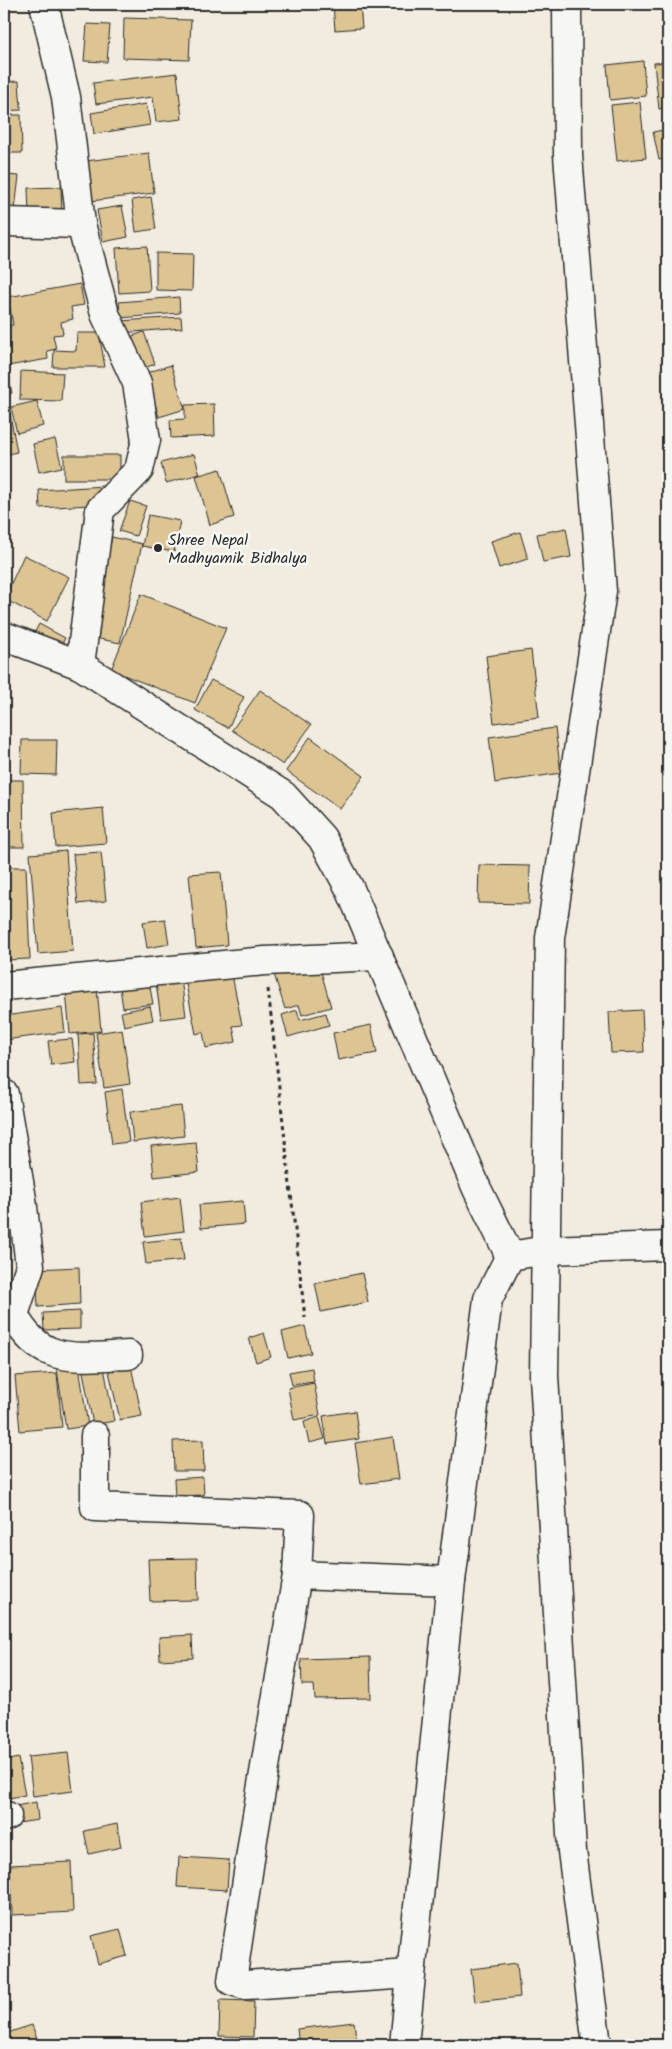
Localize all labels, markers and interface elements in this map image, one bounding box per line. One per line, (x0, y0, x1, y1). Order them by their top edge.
place label: Shree Nepal Madhyamik Bidhalya (168, 528, 307, 571)
marker: Shree Nepal Madhyamik Bidhalya (152, 542, 164, 554)

